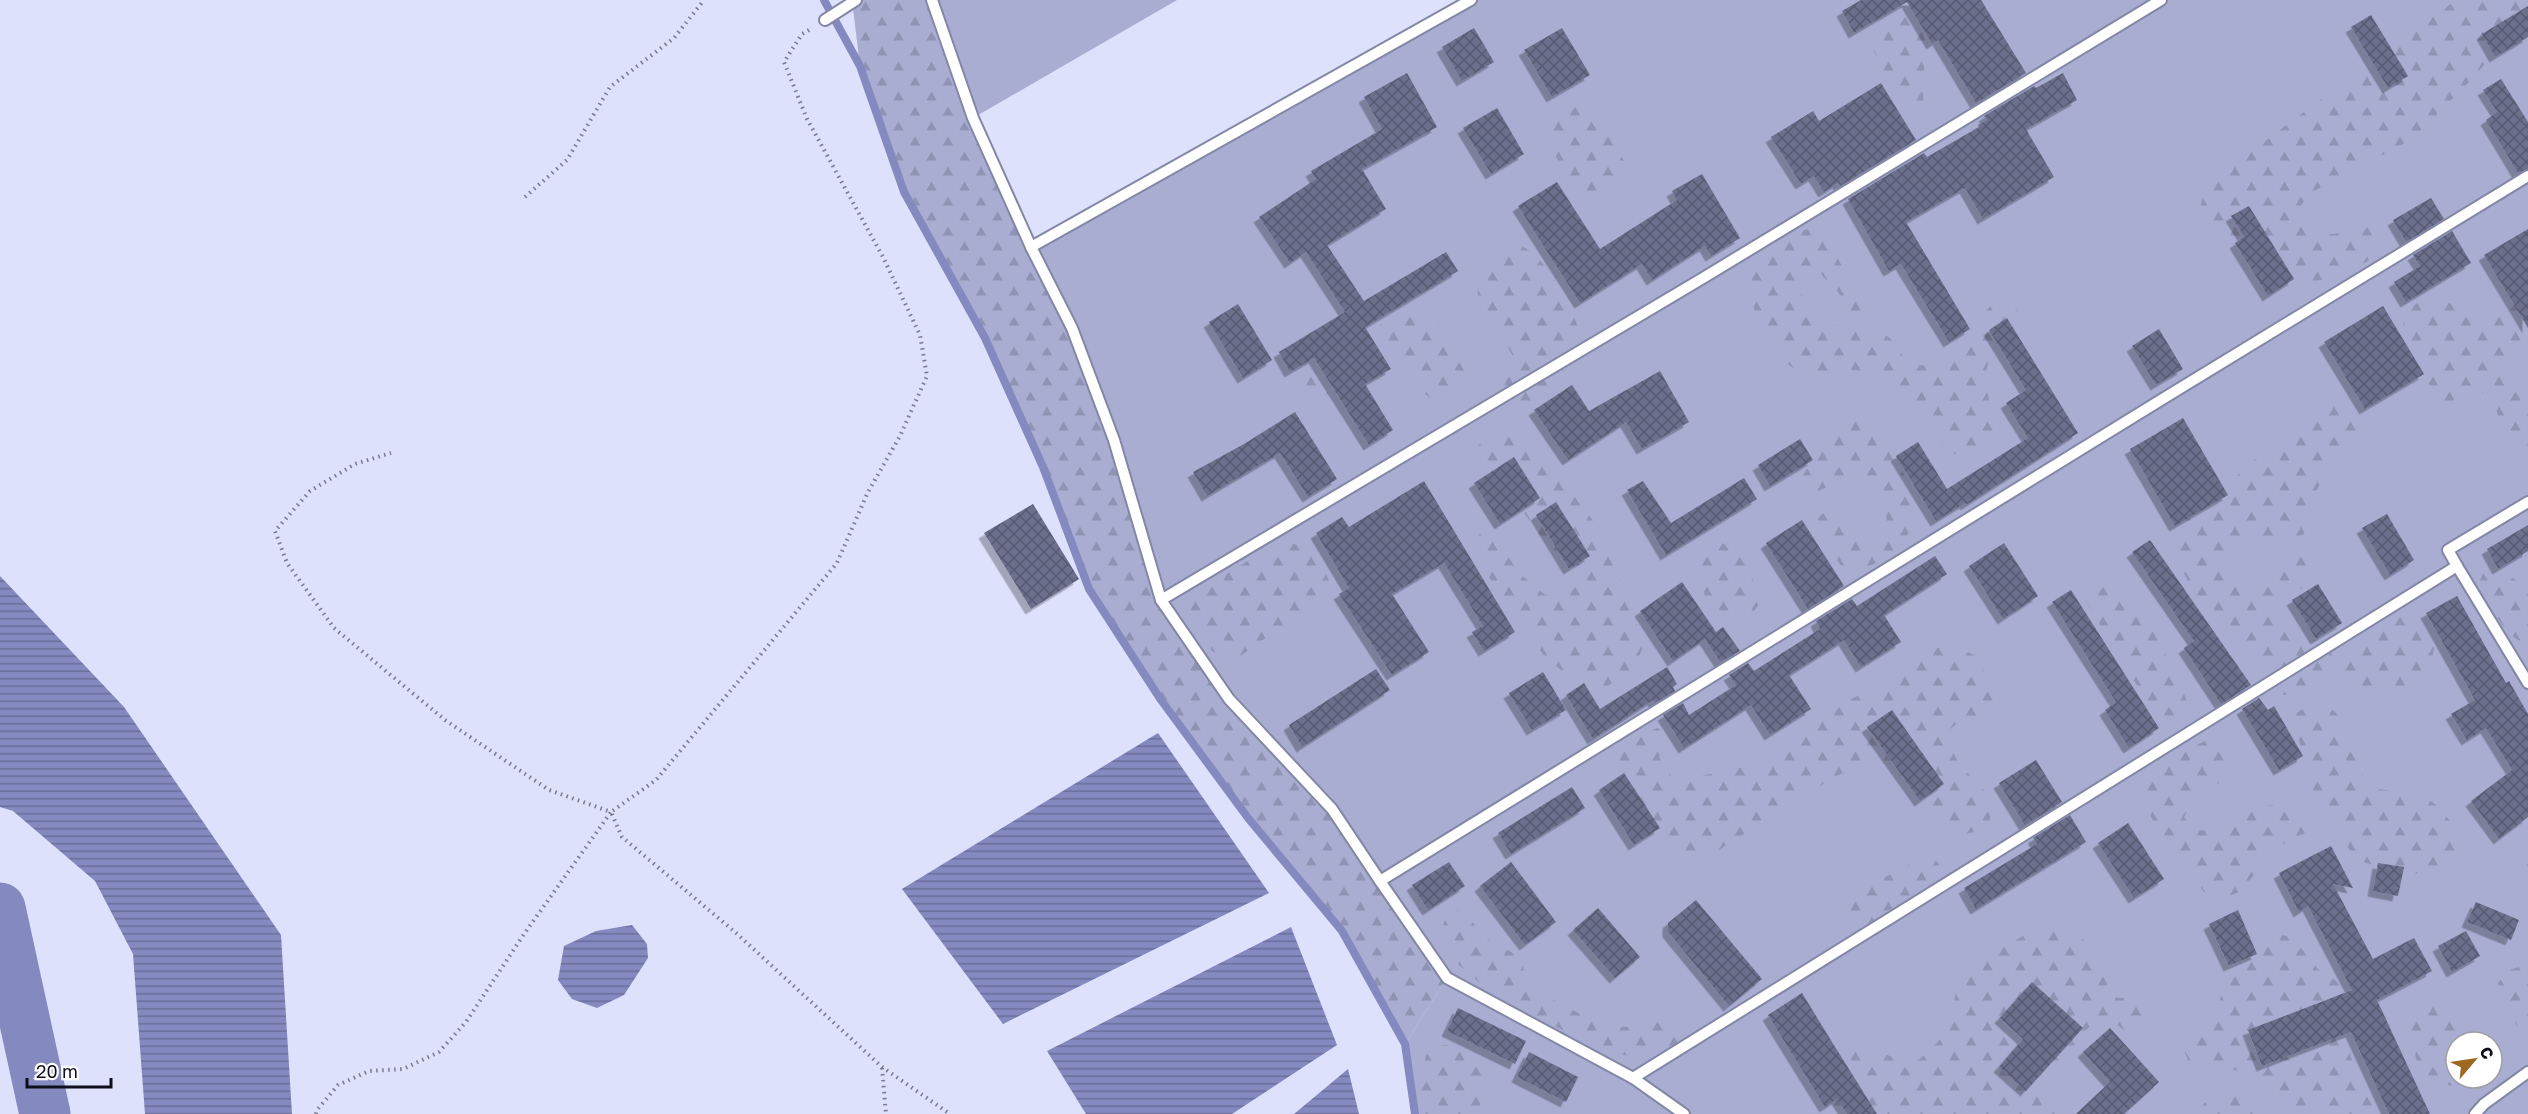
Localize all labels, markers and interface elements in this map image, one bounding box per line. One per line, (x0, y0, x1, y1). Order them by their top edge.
north arrow (2444, 1030, 2504, 1090)
text: С (2476, 1043, 2499, 1063)
scale bar (27, 1051, 111, 1089)
text: 20 m (36, 1060, 78, 1082)

